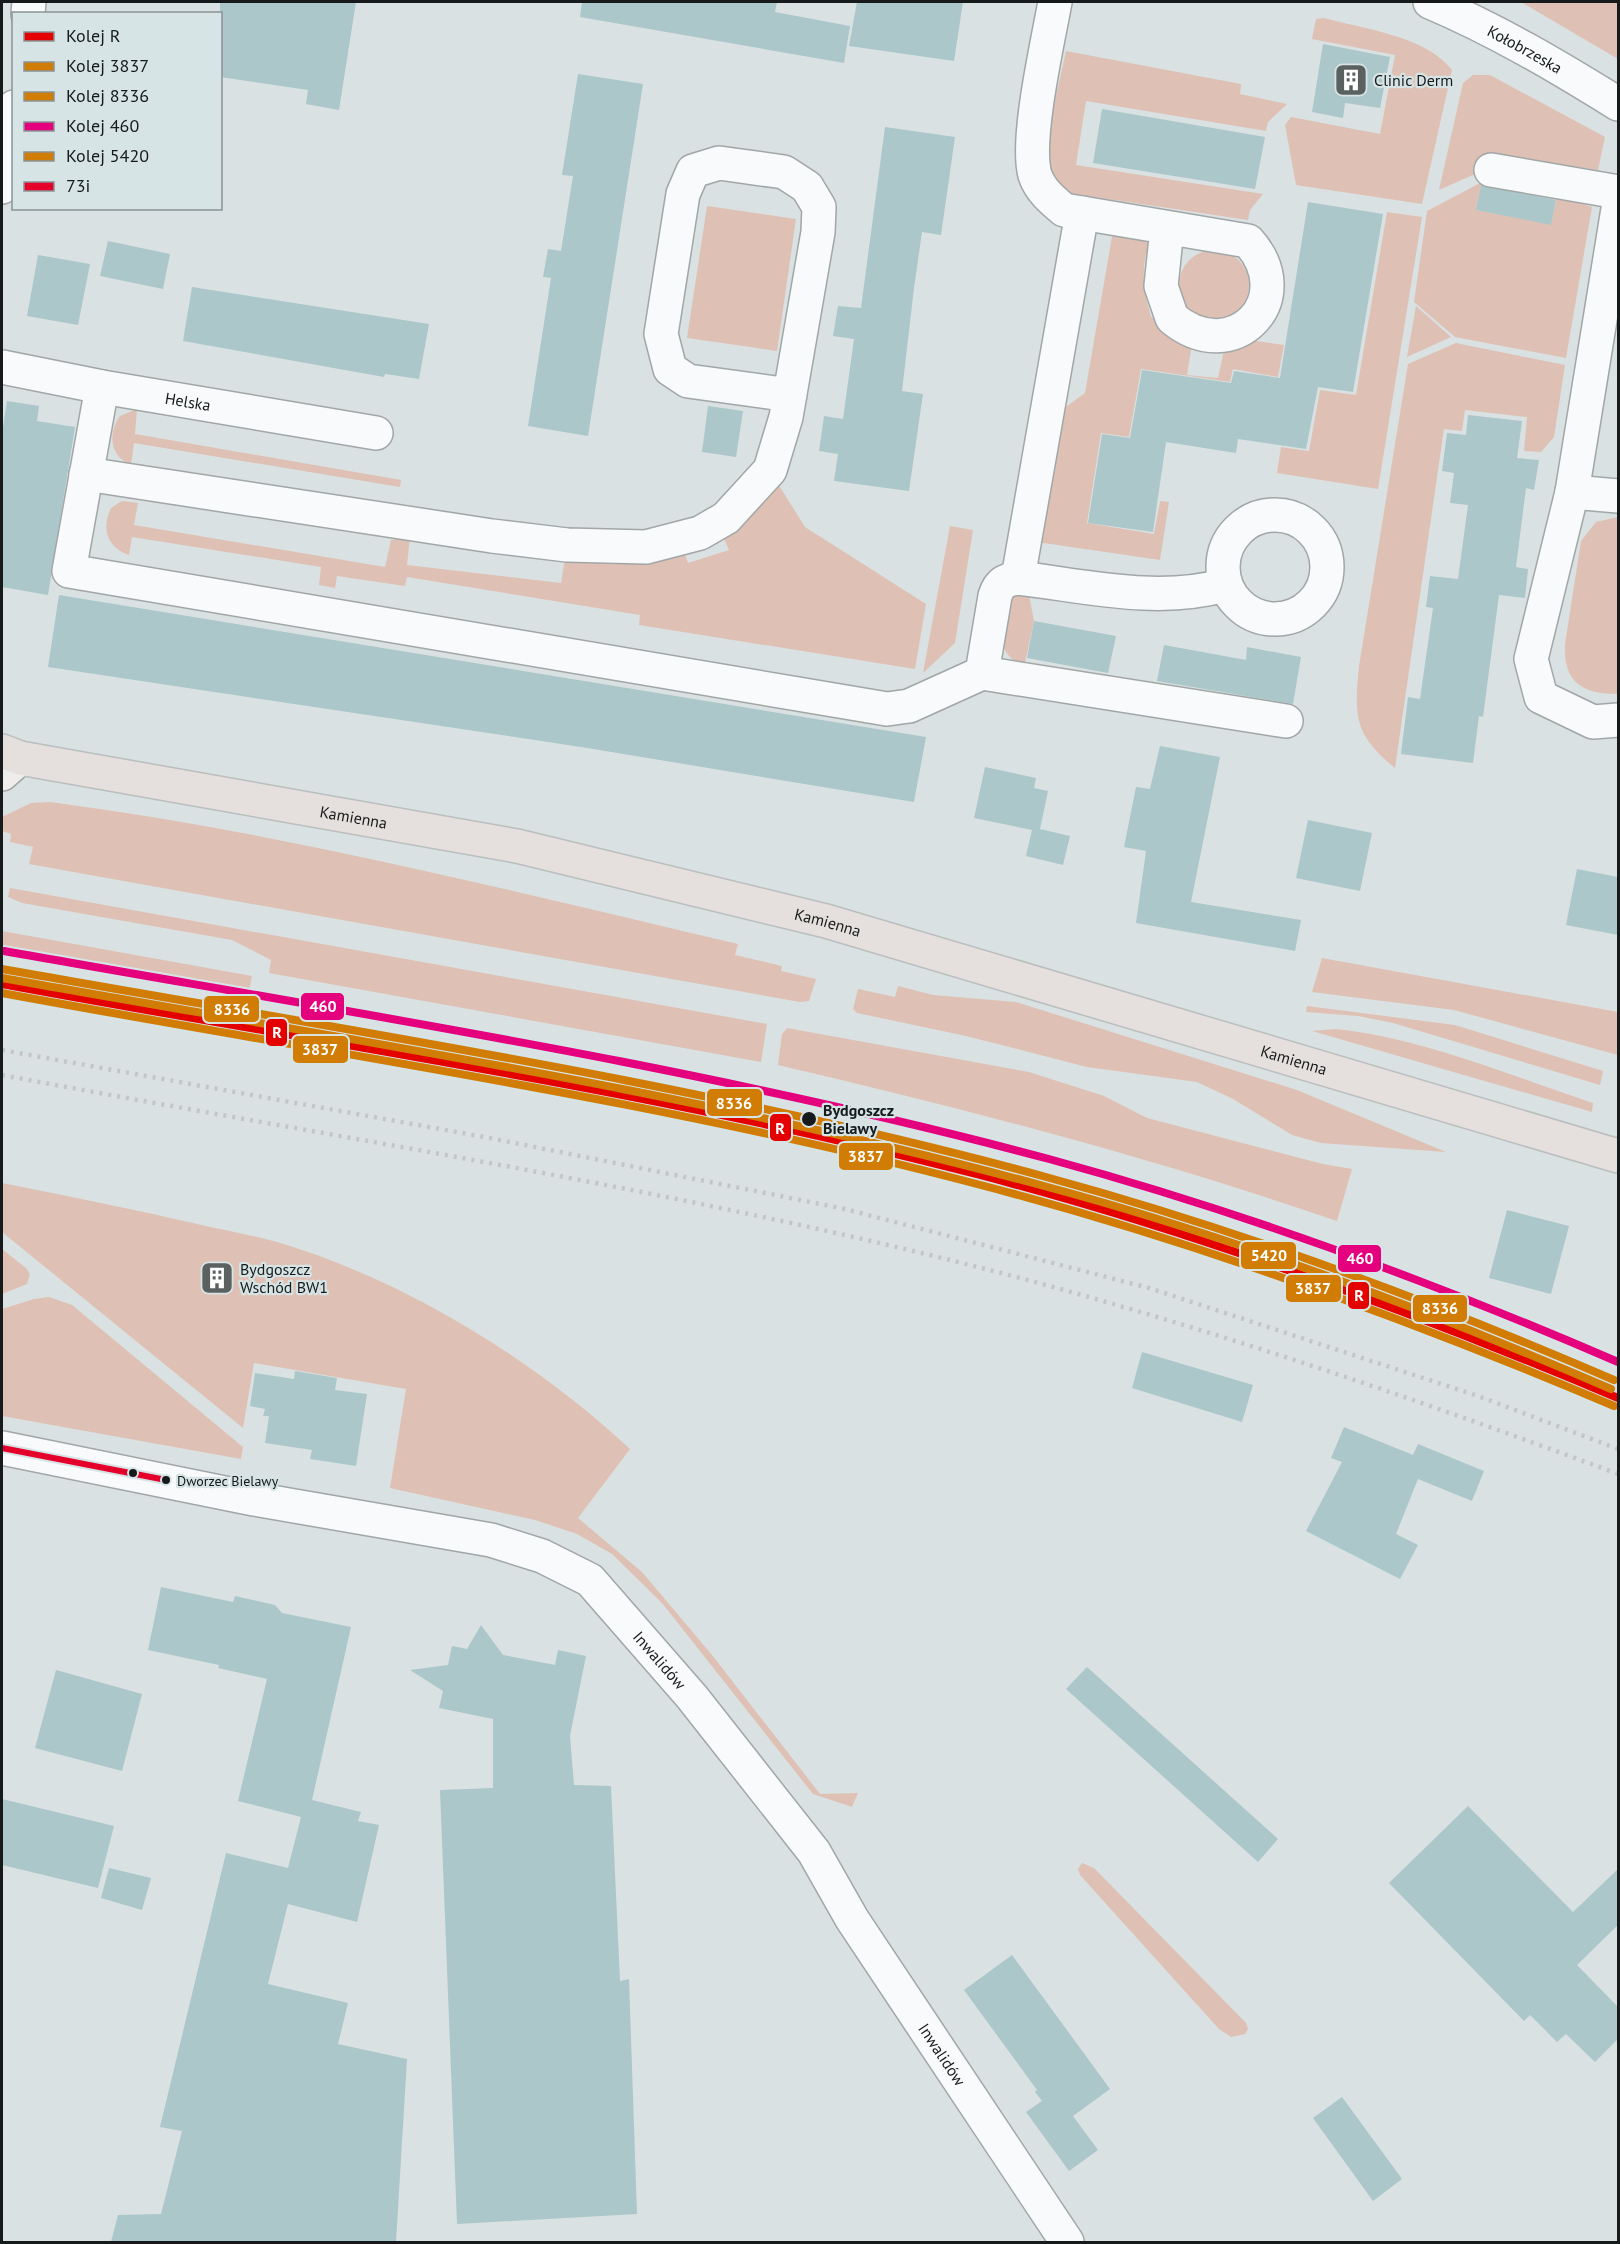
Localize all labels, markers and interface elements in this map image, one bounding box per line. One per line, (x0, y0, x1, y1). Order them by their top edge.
legend (12, 12, 222, 210)
street label: Kołobrzeska (1484, 21, 1566, 78)
text: Kolej R (66, 24, 121, 47)
text: Kolej 3837 (66, 54, 149, 77)
building icon: Clinic Derm (1333, 62, 1369, 98)
place label: Clinic Derm (1374, 70, 1453, 90)
text: Kolej 8336 (66, 84, 149, 107)
text: Kolej 460 (66, 114, 139, 137)
text: Kolej 5420 (66, 144, 149, 167)
text: 73i (66, 174, 90, 197)
street label: Helska (164, 388, 212, 415)
street label: Kamienna (318, 801, 389, 833)
street label: Kamienna (792, 904, 863, 941)
line badge: 460 (300, 992, 345, 1021)
line badge: 8336 (203, 995, 260, 1023)
text: 460 (309, 996, 337, 1016)
text: 8336 (214, 999, 250, 1019)
line badge: R (265, 1018, 288, 1047)
text: R (272, 1022, 282, 1042)
line badge: 3837 (292, 1035, 349, 1064)
text: 3837 (302, 1039, 338, 1059)
street label: Kamienna (1258, 1041, 1329, 1079)
line badge: 8336 (706, 1088, 763, 1117)
text: 8336 (716, 1093, 752, 1113)
place label: Bydgoszcz Bielawy (823, 1100, 894, 1138)
marker: Bydgoszcz Bielawy (800, 1110, 818, 1128)
line badge: R (769, 1113, 792, 1142)
text: R (775, 1118, 785, 1138)
line badge: 3837 (838, 1142, 894, 1171)
text: 3837 (848, 1146, 884, 1166)
line badge: 5420 (1240, 1241, 1297, 1270)
line badge: 460 (1337, 1244, 1382, 1273)
text: 5420 (1251, 1245, 1287, 1265)
text: 460 (1346, 1248, 1374, 1268)
place label: Bydgoszcz Wschód BW1 (240, 1259, 328, 1297)
building icon: Bydgoszcz Wschód BW1 (199, 1260, 235, 1296)
line badge: 3837 (1285, 1274, 1342, 1303)
text: 3837 (1295, 1278, 1331, 1298)
line badge: R (1347, 1281, 1370, 1310)
text: R (1354, 1285, 1364, 1305)
line badge: 8336 (1412, 1294, 1468, 1323)
text: 8336 (1422, 1298, 1458, 1318)
unlabelled marker (127, 1467, 139, 1479)
place label: Dworzec Bielawy (177, 1472, 279, 1490)
marker: Dworzec Bielawy (160, 1474, 172, 1486)
street label: Inwalidów (629, 1627, 691, 1694)
street label: Inwalidów (914, 2019, 970, 2090)

